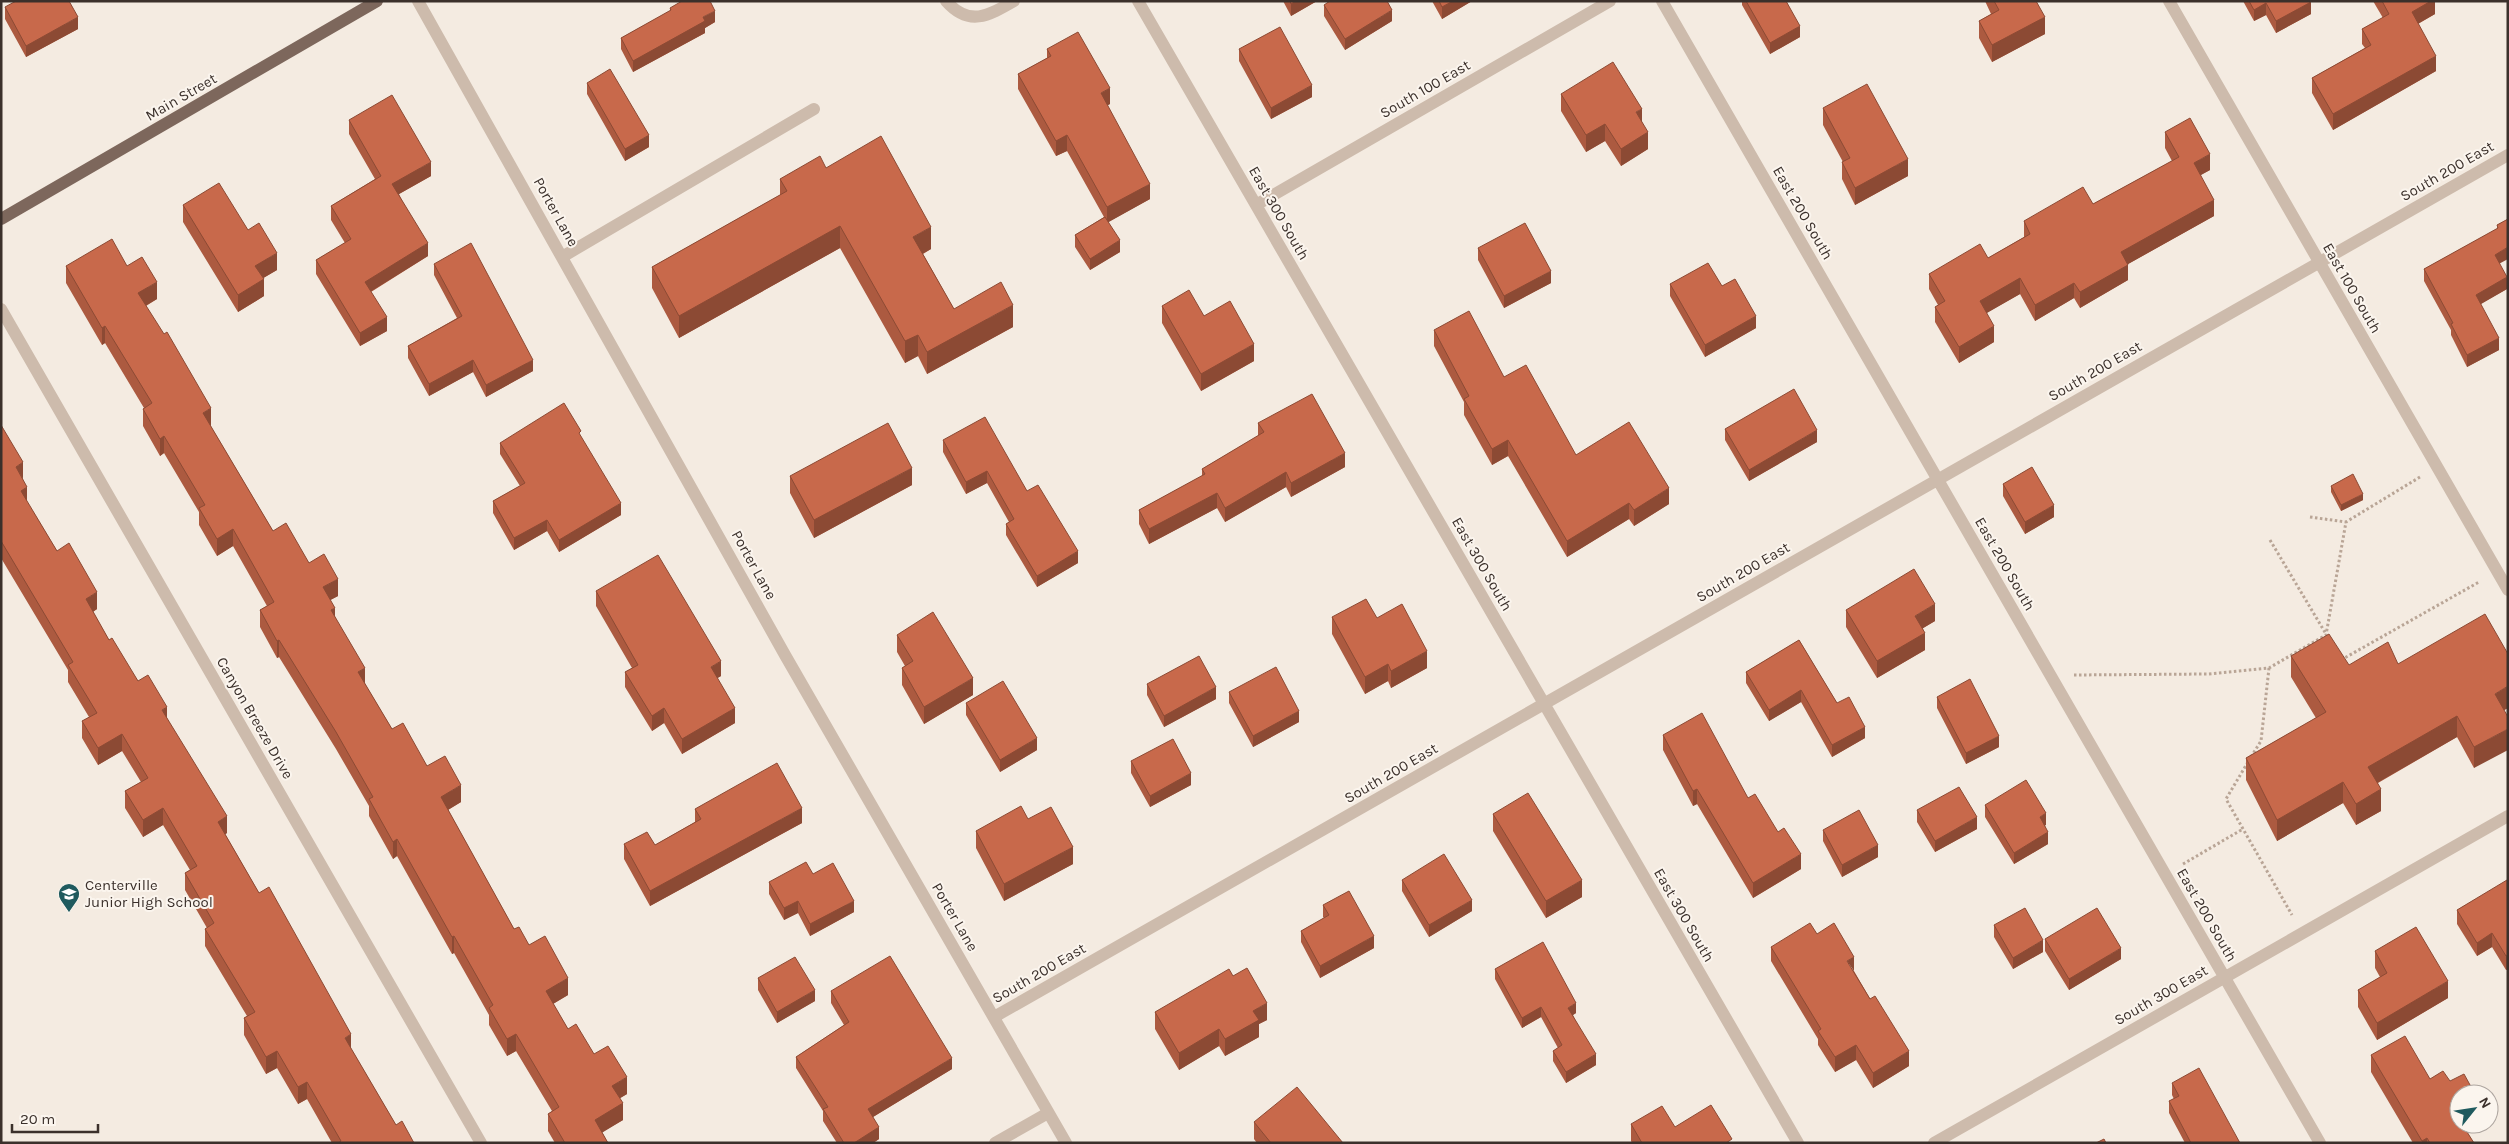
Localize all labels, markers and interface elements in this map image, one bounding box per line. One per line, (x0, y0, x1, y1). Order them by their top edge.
street label: South 100 East (1377, 56, 1474, 122)
street label: Main Street (142, 69, 220, 125)
street label: South 200 East (2397, 137, 2497, 205)
street label: East 300 South (1245, 163, 1313, 263)
street label: East 200 South (1769, 163, 1837, 263)
street label: Porter Lane (530, 174, 582, 250)
street label: East 100 South (2319, 240, 2385, 336)
street label: South 200 East (2045, 337, 2145, 405)
street label: East 300 South (1448, 514, 1516, 614)
street label: East 200 South (1971, 514, 2039, 614)
street label: Porter Lane (728, 527, 780, 603)
street label: South 200 East (1693, 538, 1793, 606)
street label: Canyon Breeze Drive (213, 654, 297, 782)
street label: South 200 East (1341, 739, 1441, 807)
street label: East 300 South (1650, 865, 1718, 965)
street label: East 200 South (2173, 865, 2241, 965)
place label: Centerville Junior High School (85, 876, 213, 911)
street label: Porter Lane (928, 879, 982, 955)
school or university icon: Centerville Junior High School (57, 882, 81, 913)
street label: South 200 East (989, 939, 1089, 1007)
street label: South 300 East (2111, 961, 2211, 1029)
north arrow (2449, 1084, 2499, 1134)
text: N (2475, 1094, 2495, 1111)
scale bar (12, 1102, 99, 1134)
text: 20 m (20, 1110, 55, 1128)

